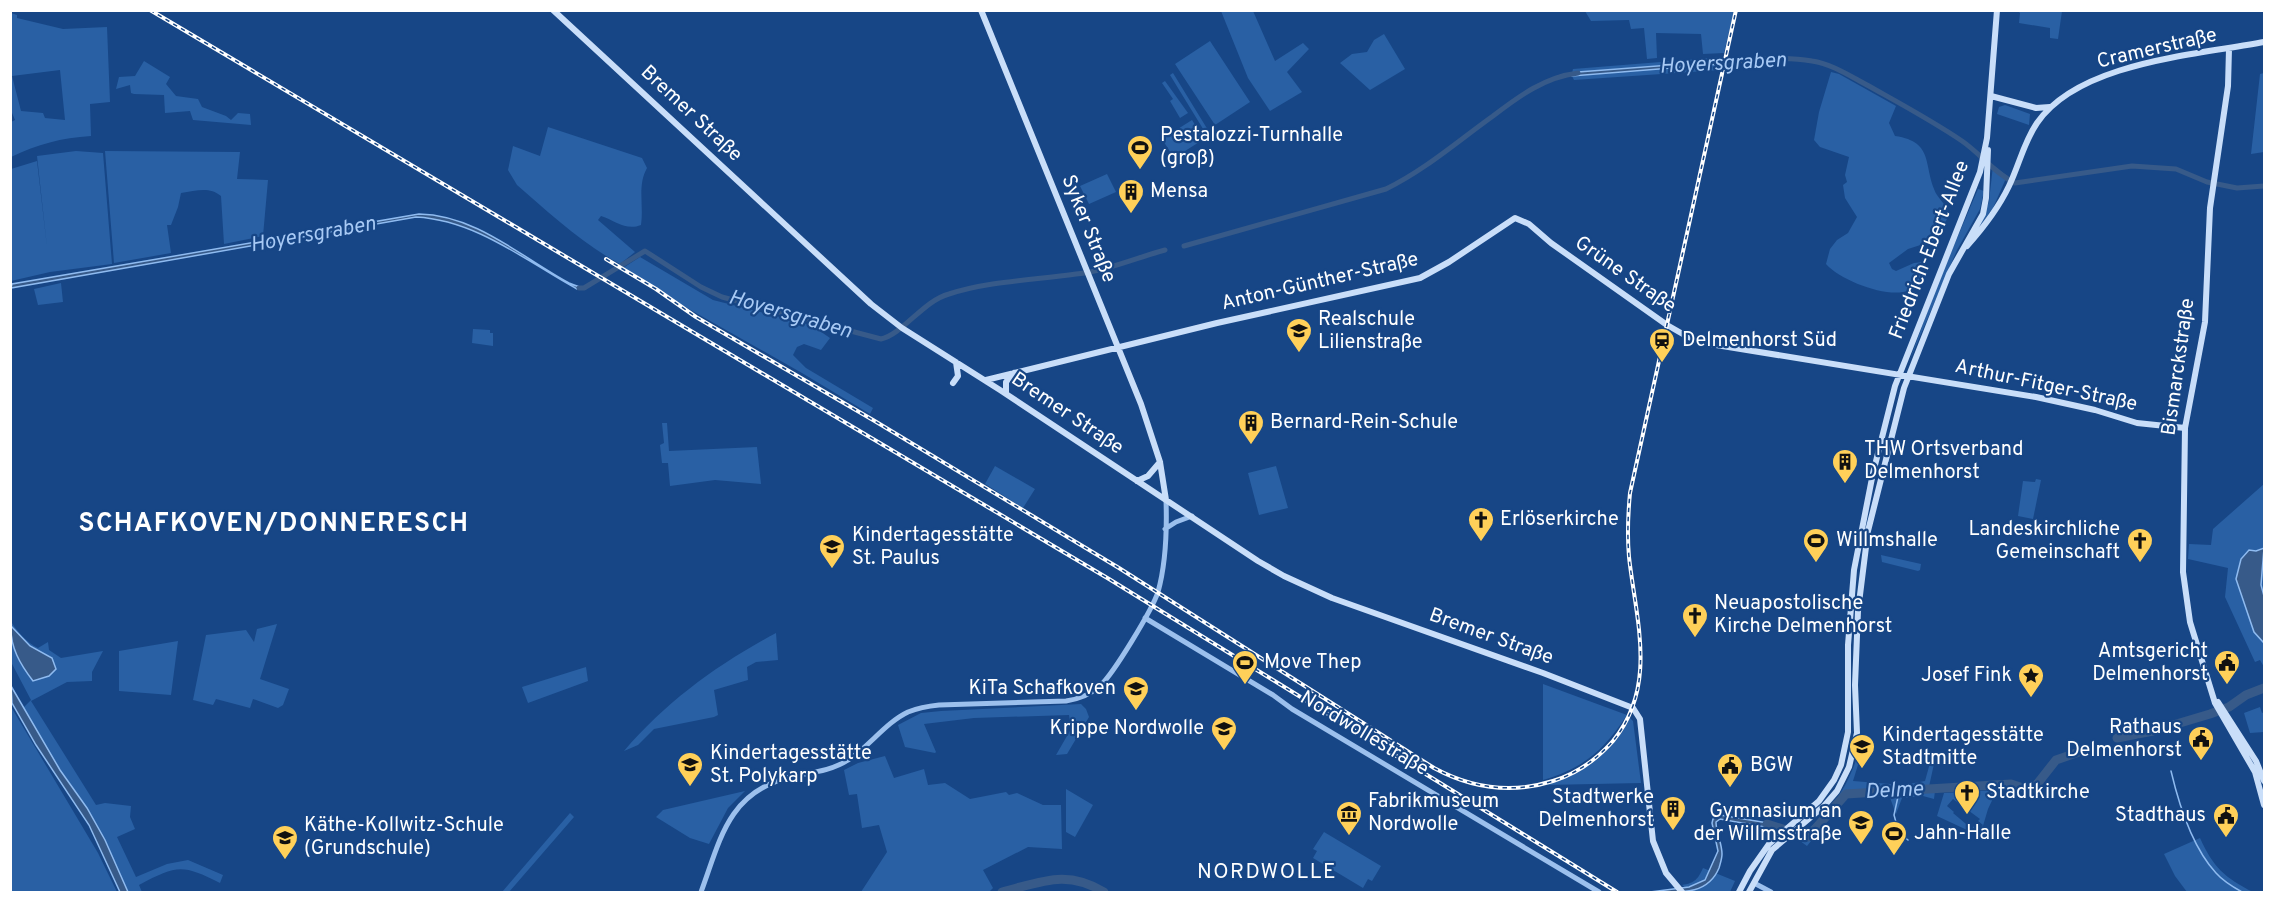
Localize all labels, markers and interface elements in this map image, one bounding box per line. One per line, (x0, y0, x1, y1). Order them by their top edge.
street label: Cramerstraße (2094, 23, 2220, 75)
water label: Hoyersgraben (1659, 47, 1788, 81)
street label: Bremer Straße (634, 60, 748, 168)
place label: Pestalozzi-Turnhalle (groß) (1160, 123, 1343, 172)
sports icon: Pestalozzi-Turnhalle (groß) (1125, 133, 1155, 171)
street label: Friedrich-Ebert-Allee (1884, 157, 1976, 343)
street label: Syker Straße (1055, 171, 1121, 287)
building icon: Mensa (1116, 177, 1146, 215)
place label: Mensa (1150, 179, 1208, 205)
water label: Hoyersgraben (248, 211, 378, 259)
street label: Grüne Straße (1569, 230, 1681, 320)
street label: Anton-Günther-Straße (1219, 247, 1421, 317)
water label: Hoyersgraben (725, 285, 855, 346)
street label: Bismarckstraße (2156, 297, 2202, 437)
place label: Realschule Lilienstraße (1318, 307, 1422, 356)
school or university icon: Realschule Lilienstraße (1284, 316, 1314, 354)
station icon: Delmenhorst Süd (1647, 326, 1677, 364)
place label: Delmenhorst Süd (1682, 328, 1837, 354)
street label: Arthur-Fitger-Straße (1952, 354, 2140, 418)
street label: Bremer Straße (1006, 367, 1128, 461)
building icon: Bernard-Rein-Schule (1236, 408, 1266, 446)
place label: Bernard-Rein-Schule (1270, 410, 1458, 436)
place label: THW Ortsverband Delmenhorst (1864, 437, 2024, 486)
building icon: THW Ortsverband Delmenhorst (1830, 447, 1860, 485)
church icon: Erlöserkirche (1466, 505, 1496, 543)
place label: Erlöserkirche (1500, 507, 1619, 533)
district label: SCHAFKOVEN/DONNERESCH (78, 508, 470, 541)
place label: Landeskirchliche Gemeinschaft (1968, 517, 2120, 566)
place label: Kindertagesstätte St. Paulus (852, 523, 1014, 572)
sports icon: Willmshalle (1801, 526, 1831, 564)
church icon: Landeskirchliche Gemeinschaft (2125, 526, 2155, 564)
place label: Willmshalle (1836, 528, 1938, 554)
school or university icon: Kindertagesstätte St. Paulus (817, 532, 847, 570)
place label: Neuapostolische Kirche Delmenhorst (1714, 591, 1892, 640)
church icon: Neuapostolische Kirche Delmenhorst (1680, 601, 1710, 639)
street label: Bremer Straße (1425, 602, 1557, 672)
place label: Amtsgericht Delmenhorst (2092, 639, 2208, 688)
sports icon: Move Thep (1230, 648, 1260, 686)
public building icon: Amtsgericht Delmenhorst (2212, 648, 2242, 686)
place label: Move Thep (1264, 650, 1361, 676)
place icon: Josef Fink (2016, 661, 2046, 699)
place label: Josef Fink (1921, 663, 2012, 689)
school or university icon: KiTa Schafkoven (1121, 674, 1151, 712)
place label: KiTa Schafkoven (969, 676, 1116, 702)
street label: Nordwollestraße (1295, 685, 1433, 783)
school or university icon: Krippe Nordwolle (1209, 714, 1239, 752)
place label: Rathaus Delmenhorst (2066, 715, 2182, 764)
place label: Krippe Nordwolle (1049, 716, 1204, 742)
place label: Kindertagesstätte Stadtmitte (1882, 723, 2044, 772)
public building icon: Rathaus Delmenhorst (2186, 724, 2216, 762)
school or university icon: Kindertagesstätte Stadtmitte (1847, 732, 1877, 770)
place label: Kindertagesstätte St. Polykarp (710, 741, 872, 790)
school or university icon: Kindertagesstätte St. Polykarp (675, 750, 705, 788)
public building icon: BGW (1715, 751, 1745, 789)
place label: BGW (1750, 753, 1793, 779)
water label: Delme (1864, 776, 1925, 806)
church icon: Stadtkirche (1952, 778, 1982, 816)
place label: Stadtkirche (1986, 780, 2090, 806)
place label: Stadtwerke Delmenhorst (1538, 785, 1654, 834)
place label: Fabrikmuseum Nordwolle (1368, 789, 1499, 838)
building icon: Stadtwerke Delmenhorst (1658, 794, 1688, 832)
museum icon: Fabrikmuseum Nordwolle (1334, 799, 1364, 837)
place label: Gymnasium an der Willmsstraße (1693, 799, 1842, 848)
public building icon: Stadthaus (2211, 801, 2241, 839)
place label: Stadthaus (2115, 803, 2206, 829)
school or university icon: Gymnasium an der Willmsstraße (1846, 808, 1876, 846)
place label: Käthe-Kollwitz-Schule (Grundschule) (304, 813, 504, 862)
sports icon: Jahn-Halle (1879, 819, 1909, 857)
place label: Jahn-Halle (1914, 821, 2011, 847)
school or university icon: Käthe-Kollwitz-Schule (Grundschule) (270, 823, 300, 861)
district label: NORDWOLLE (1197, 859, 1337, 886)

